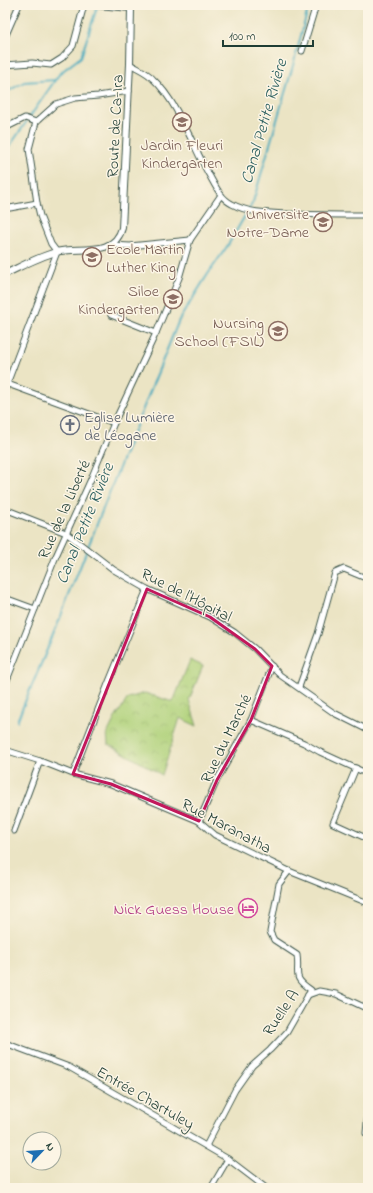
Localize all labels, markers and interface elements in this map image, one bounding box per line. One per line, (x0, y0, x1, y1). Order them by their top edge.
scale bar (223, 22, 313, 48)
text: 100 m (229, 28, 256, 46)
water label: Canal Petite Rivière (235, 55, 295, 187)
street label: Route de Ca-Ira (101, 74, 131, 179)
school or university icon: Jardin Fleuri Kindergarten (171, 111, 193, 133)
place label: Jardin Fleuri Kindergarten (141, 134, 223, 176)
place label: Universite Notre-Dame (226, 203, 310, 245)
school or university icon: Universite Notre-Dame (312, 211, 334, 233)
place label: Ecole Martin Luther King (106, 238, 184, 280)
school or university icon: Ecole Martin Luther King (81, 246, 103, 268)
place label: Siloe Kindergarten (78, 280, 160, 322)
school or university icon: Siloe Kindergarten (162, 288, 184, 310)
place label: Nursing School (FSIL) (174, 312, 264, 354)
school or university icon: Nursing School (FSIL) (267, 320, 289, 342)
place label: Eglise Lumière de Léogane (84, 406, 176, 448)
church icon: Eglise Lumière de Léogane (59, 414, 81, 436)
street label: Rue de la Liberté (32, 456, 98, 563)
water label: Canal Petite Rivière (50, 458, 122, 588)
street label: Rue de l'Hôpital (136, 562, 236, 629)
street label: Rue du Marché (195, 690, 259, 787)
street label: Rue Maranatha (177, 793, 275, 861)
hotel icon: Nick Guess House (237, 897, 259, 919)
place label: Nick Guess House (114, 898, 235, 922)
street label: Ruelle A (257, 985, 306, 1041)
street label: Entrée Chartuley (92, 1061, 198, 1137)
north arrow (22, 1131, 62, 1171)
text: N (41, 1140, 59, 1154)

